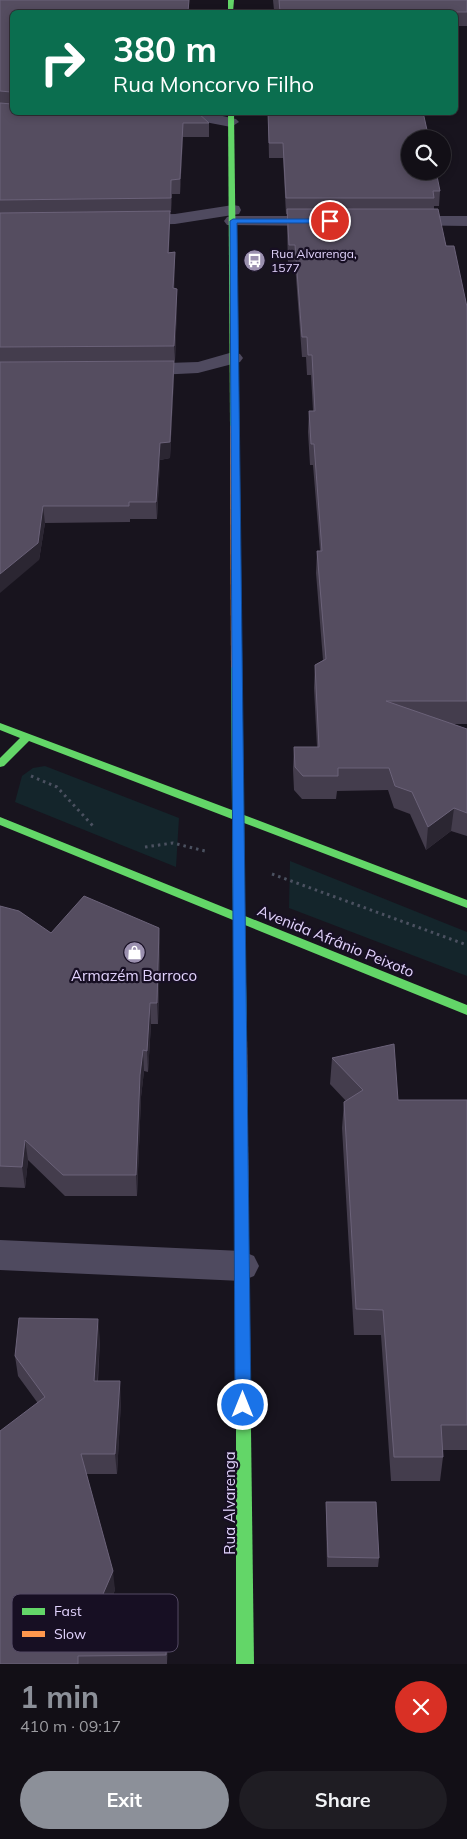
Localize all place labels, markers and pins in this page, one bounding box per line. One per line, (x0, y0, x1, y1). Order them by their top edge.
pin (309, 200, 351, 242)
place label: Rua Alvarenga, 1577 (271, 246, 357, 275)
bus stop icon: Rua Alvarenga, 1577 (243, 248, 267, 272)
shop icon: Armazém Barroco (122, 940, 146, 964)
place label: Armazém Barroco (71, 966, 197, 985)

